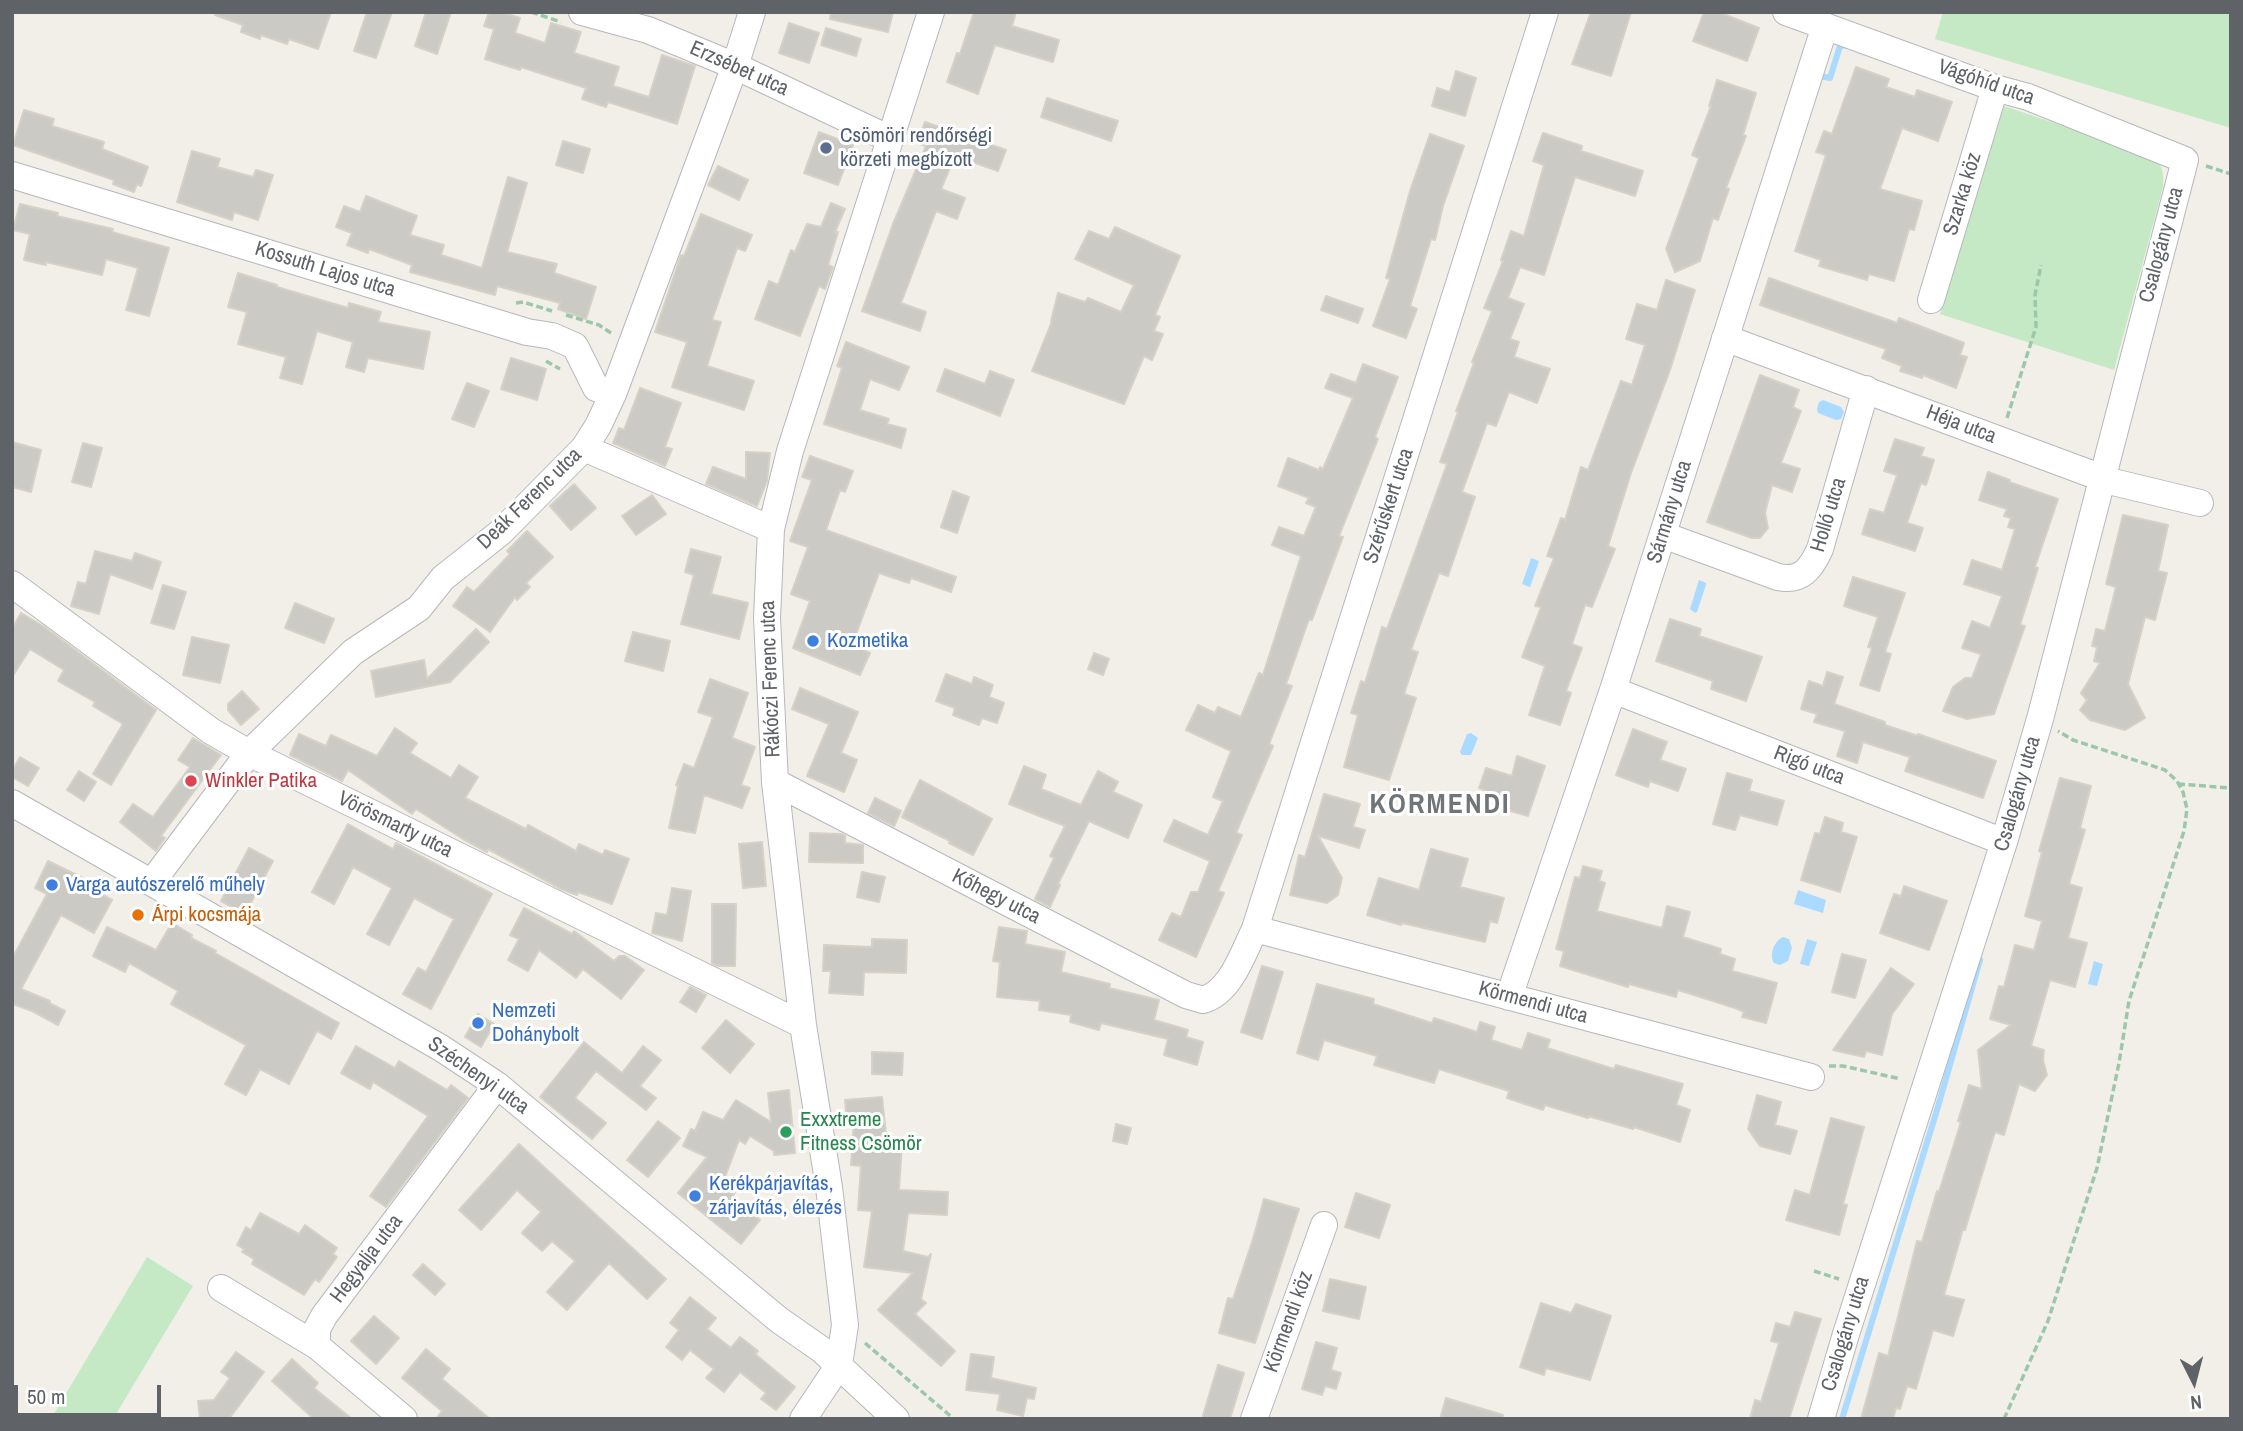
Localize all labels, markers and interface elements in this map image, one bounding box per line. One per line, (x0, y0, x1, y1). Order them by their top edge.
street label: Erzsébet utca (686, 36, 792, 102)
street label: Vágóhíd utca (1935, 55, 2037, 111)
place label: Csömöri rendőrségi körzeti megbízott (840, 123, 992, 173)
marker: Csömöri rendőrségi körzeti megbízott (818, 140, 834, 156)
street label: Szarka köz (1938, 150, 1988, 238)
street label: Csalogány utca (2134, 184, 2190, 306)
street label: Kossuth Lajos utca (252, 237, 398, 303)
street label: Héja utca (1923, 400, 1999, 450)
street label: Deák Ferenc utca (473, 443, 587, 555)
street label: Szérűskert utca (1359, 445, 1419, 567)
street label: Sármány utca (1642, 458, 1698, 566)
street label: Holló utca (1806, 475, 1852, 555)
street label: Rákóczi Ferenc utca (756, 600, 786, 758)
place label: Kozmetika (827, 628, 908, 654)
marker: Kozmetika (805, 633, 821, 649)
street label: Csalogány utca (1990, 733, 2046, 855)
street label: Rigó utca (1770, 741, 1848, 791)
place label: Winkler Patika (205, 768, 317, 794)
marker: Winkler Patika (183, 773, 199, 789)
street label: Vörösmarty utca (334, 786, 456, 864)
district label: KÖRMENDI (1371, 788, 1509, 822)
street label: Kőhegy utca (948, 864, 1044, 930)
place label: Varga autószerelő műhely (66, 872, 265, 898)
marker: Varga autószerelő műhely (44, 877, 60, 893)
place label: Árpi kocsmája (152, 902, 261, 928)
marker: Árpi kocsmája (130, 907, 146, 923)
street label: Körmendi utca (1476, 976, 1590, 1030)
place label: Nemzeti Dohánybolt (492, 998, 579, 1048)
marker: Nemzeti Dohánybolt (470, 1015, 486, 1031)
street label: Széchenyi utca (423, 1032, 533, 1120)
place label: Exxxtreme Fitness Csömör (800, 1107, 922, 1157)
marker: Exxxtreme Fitness Csömör (778, 1124, 794, 1140)
place label: Kerékpárjavítás, zárjavítás, élezés (709, 1171, 842, 1221)
marker: Kerékpárjavítás, zárjavítás, élezés (687, 1188, 703, 1204)
street label: Hegyalja utca (326, 1210, 408, 1308)
street label: Körmendi köz (1259, 1268, 1319, 1376)
street label: Csalogány utca (1817, 1274, 1875, 1394)
north arrow (2159, 1347, 2229, 1417)
scale bar (18, 1372, 164, 1416)
text: 50 m (27, 1382, 65, 1411)
text: N (2189, 1389, 2203, 1416)

